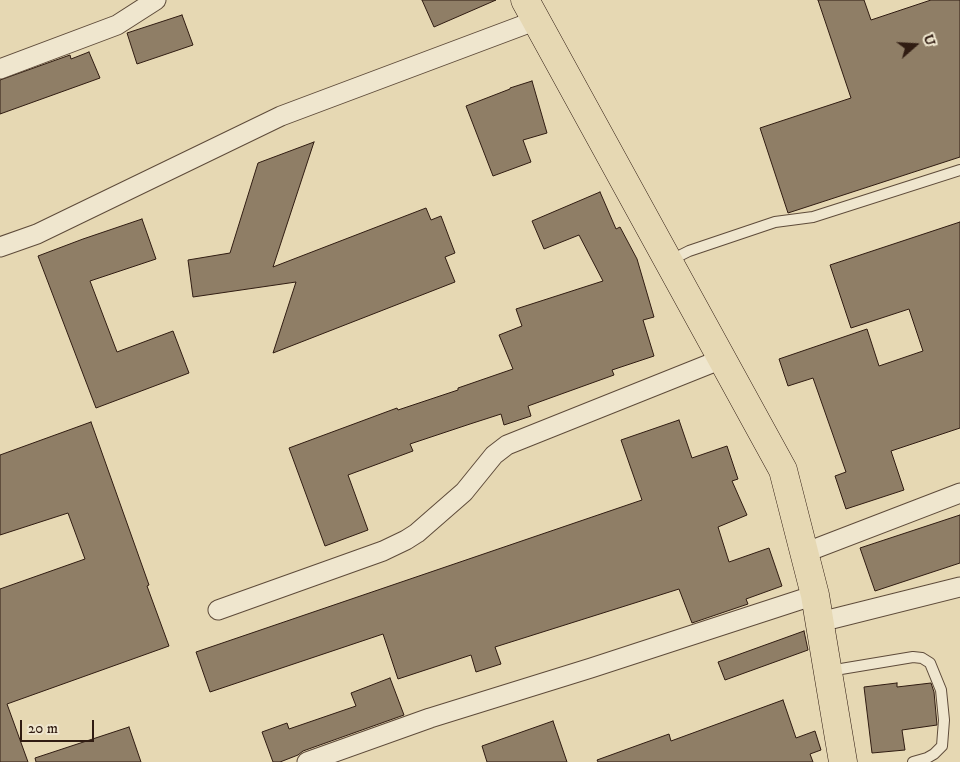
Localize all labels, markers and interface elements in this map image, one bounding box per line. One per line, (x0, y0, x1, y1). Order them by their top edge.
north arrow (890, 20, 940, 70)
text: U (919, 32, 939, 48)
scale bar (22, 710, 96, 742)
text: 20 m (28, 719, 58, 738)

